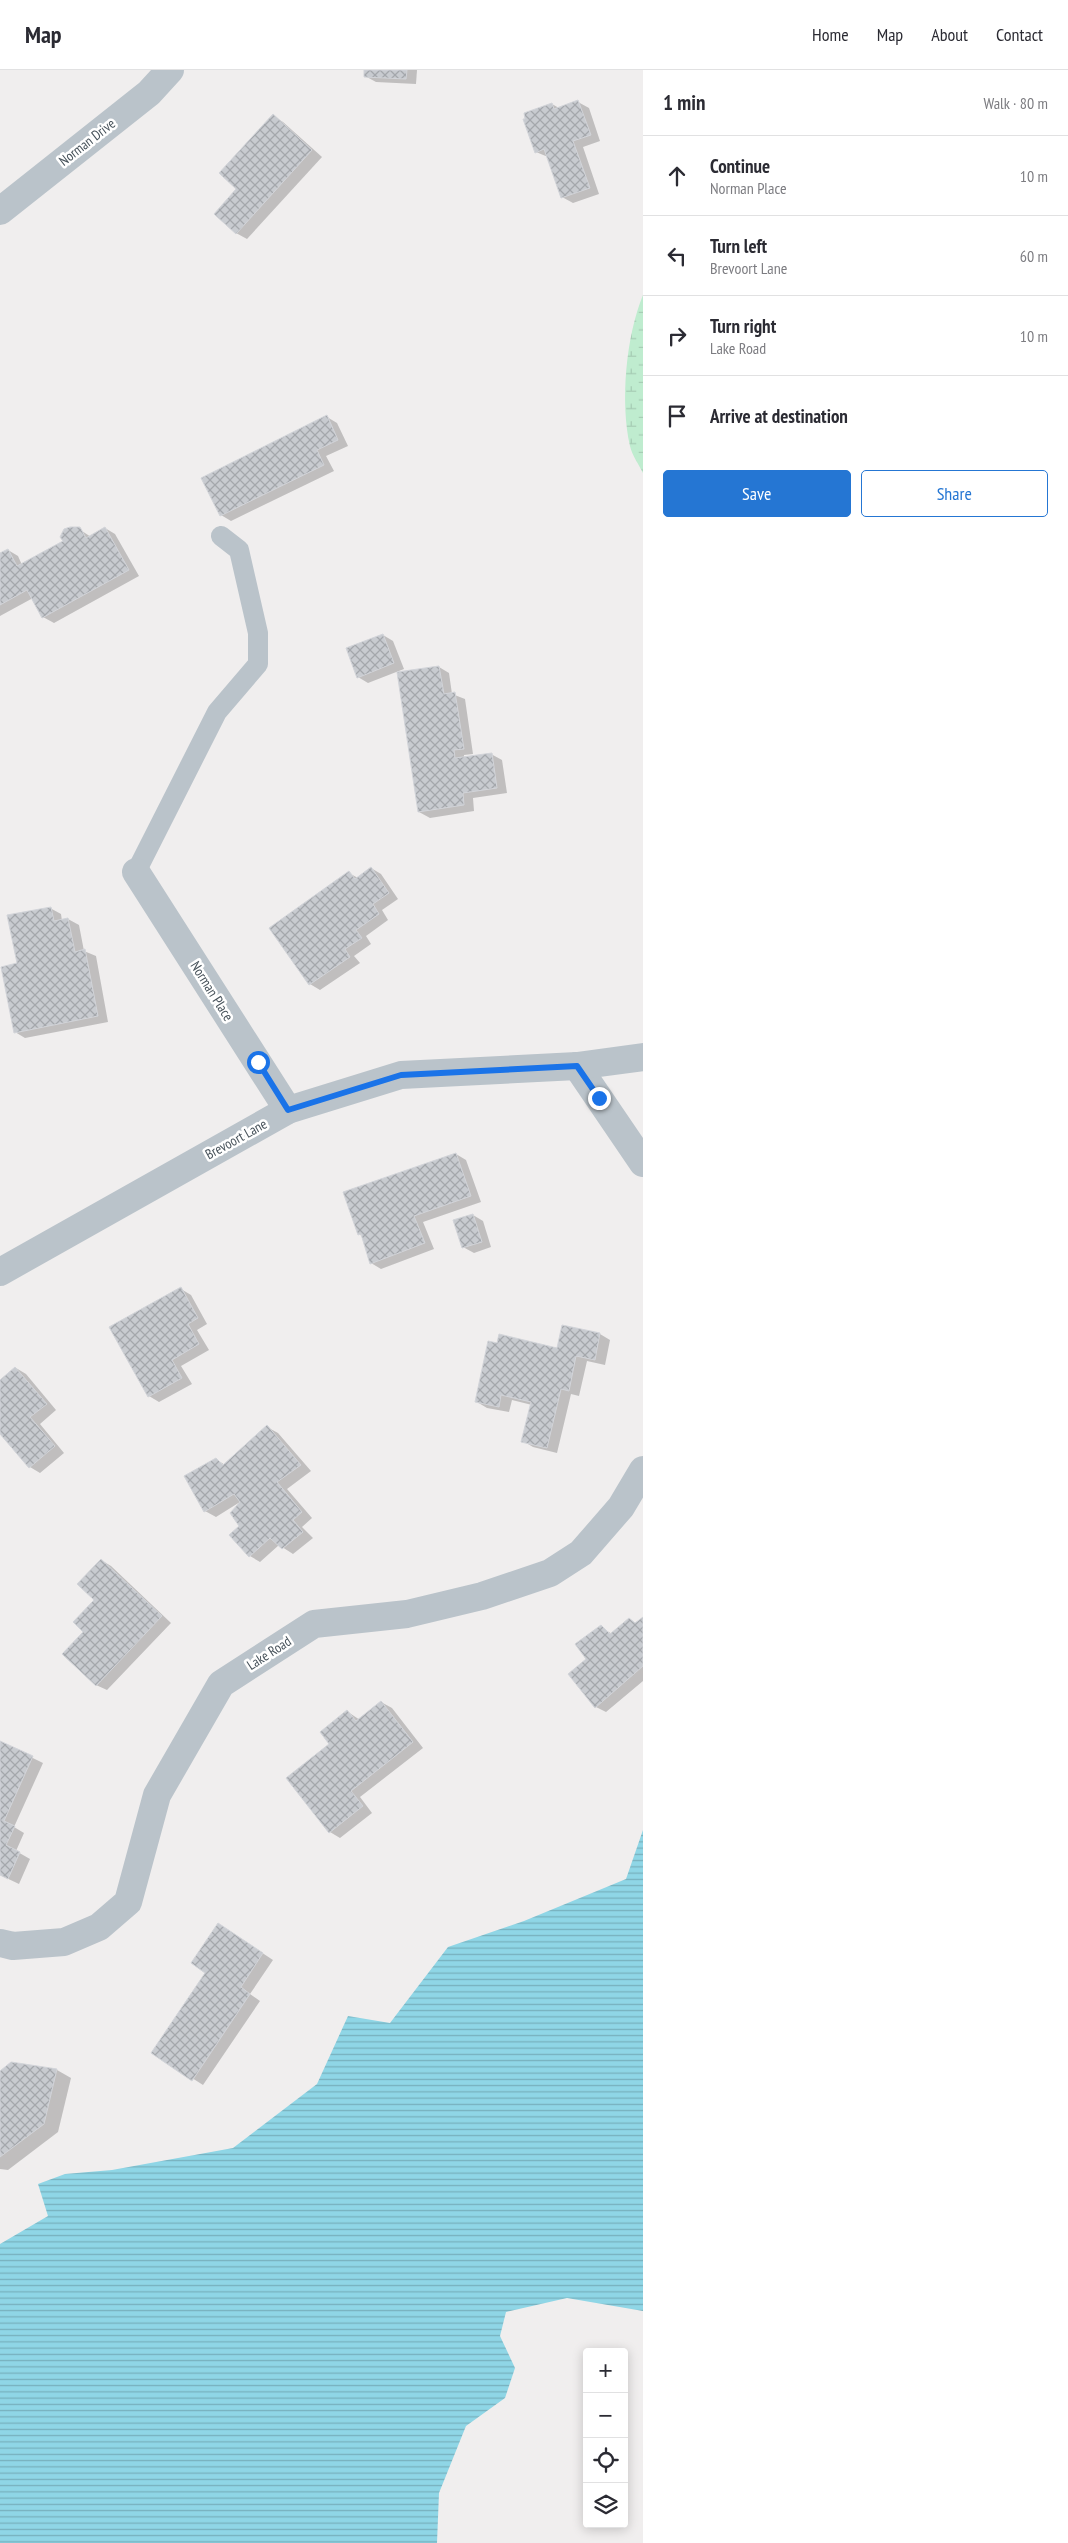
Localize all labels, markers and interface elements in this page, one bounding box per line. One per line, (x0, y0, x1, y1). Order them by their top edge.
text: Map (25, 19, 62, 50)
text: Home (812, 23, 849, 46)
text: Map (877, 23, 903, 46)
text: About (931, 23, 968, 46)
text: Contact (996, 23, 1043, 46)
text: 1 min (663, 89, 705, 116)
text: Walk · 80 m (983, 93, 1048, 113)
street label: Norman Drive (55, 114, 119, 170)
text: Continue (710, 154, 770, 178)
icon: ahead (663, 162, 691, 190)
text: 10 m (1020, 166, 1048, 186)
text: Norman Place (710, 178, 787, 198)
text: Turn left (710, 234, 767, 258)
icon: left (663, 242, 691, 270)
text: 60 m (1020, 246, 1048, 266)
text: Brevoort Lane (710, 258, 787, 278)
text: Turn right (710, 314, 776, 338)
icon: right (663, 322, 691, 350)
text: 10 m (1020, 326, 1048, 346)
text: Lake Road (710, 338, 766, 358)
icon: arrive (663, 402, 691, 430)
text: Arrive at destination (710, 404, 848, 428)
button: Save (663, 470, 851, 517)
button: Share (861, 470, 1048, 517)
street label: Norman Place (187, 958, 237, 1024)
route start (247, 1051, 270, 1074)
route end (588, 1087, 611, 1110)
street label: Brevoort Lane (202, 1115, 270, 1163)
street label: Lake Road (243, 1632, 295, 1674)
map controls (583, 2348, 628, 2528)
button: + (583, 2348, 628, 2393)
button: − (583, 2393, 628, 2438)
button: locate (583, 2438, 628, 2483)
button: layers (583, 2483, 628, 2528)

